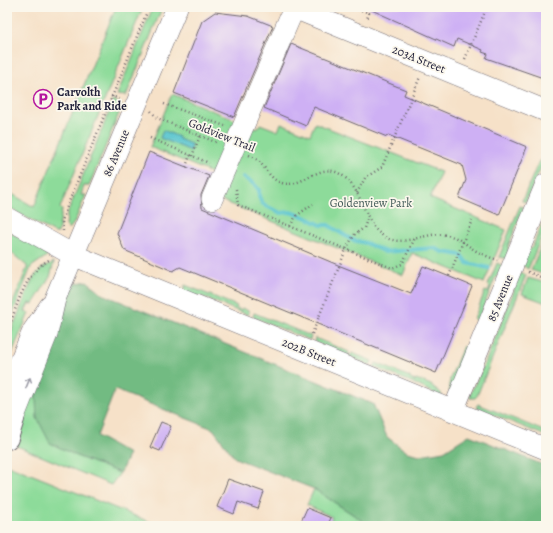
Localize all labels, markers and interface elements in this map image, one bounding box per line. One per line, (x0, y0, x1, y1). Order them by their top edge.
street label: 203A Street (390, 41, 448, 77)
place label: Carvolth Park and Ride (57, 84, 127, 114)
parking icon: Carvolth Park and Ride (32, 88, 54, 110)
street label: Goldview Trail (186, 114, 258, 156)
street label: 86 Avenue (99, 127, 133, 179)
park label: Goldenview Park (330, 195, 412, 211)
street label: 85 Avenue (483, 272, 517, 324)
street label: 202B Street (280, 334, 338, 370)
one-way arrow (24, 378, 32, 390)

